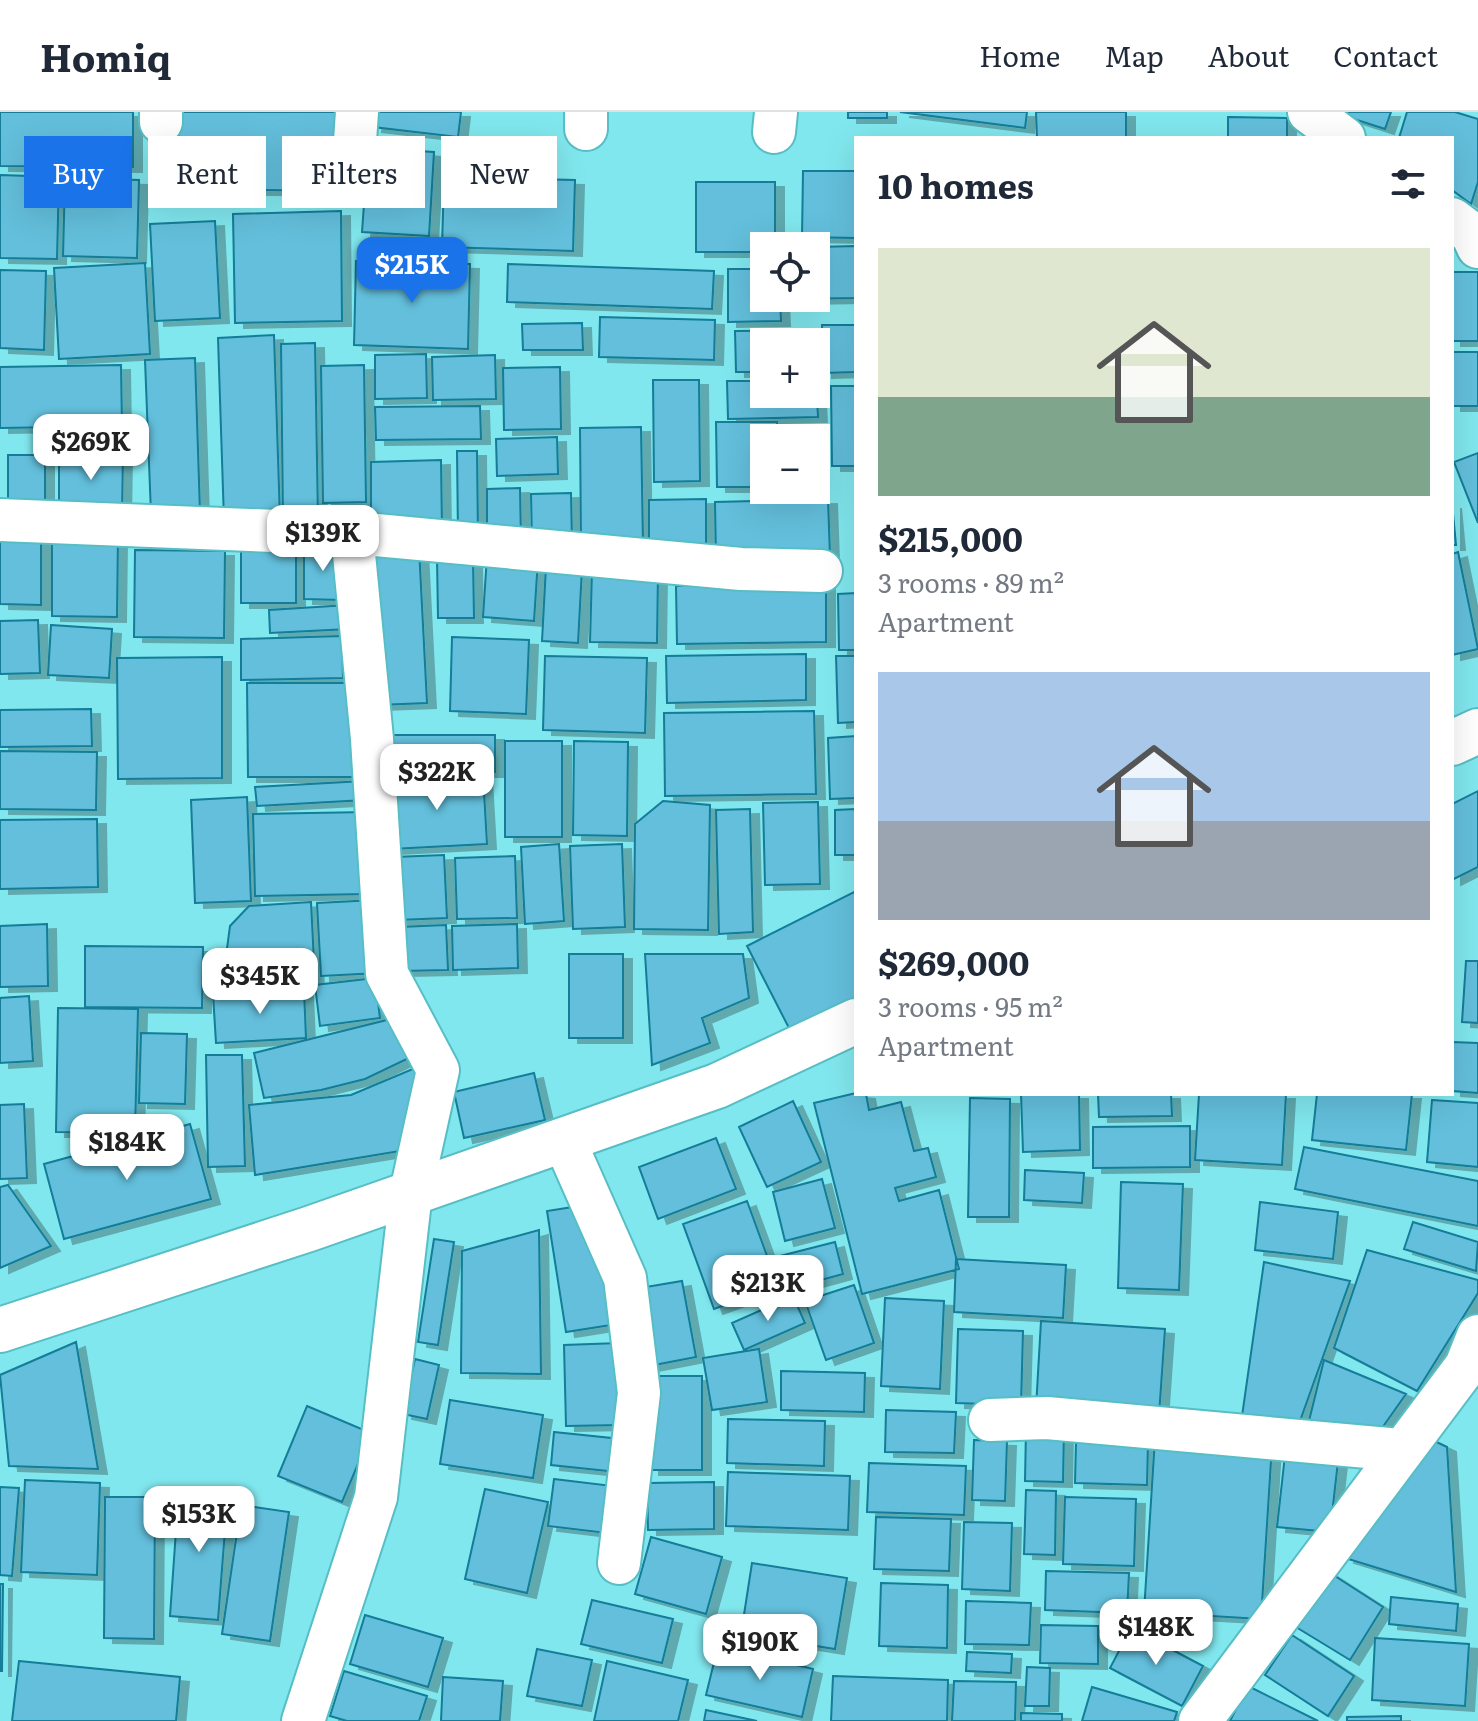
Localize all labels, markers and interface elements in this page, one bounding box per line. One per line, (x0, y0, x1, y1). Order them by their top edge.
text: Homiq (40, 27, 171, 84)
text: Home (979, 34, 1060, 76)
text: Map (1104, 34, 1164, 76)
text: About (1208, 34, 1289, 76)
text: Contact (1333, 34, 1438, 76)
chip: Buy (24, 136, 132, 208)
chip: Rent (148, 136, 266, 208)
chip: Filters (282, 136, 425, 208)
chip: New (441, 136, 557, 208)
text: 10 homes (878, 159, 1034, 209)
icon: filters (1386, 162, 1430, 206)
map controls (750, 232, 830, 504)
button: locate (750, 232, 830, 312)
pin: $215K (356, 237, 468, 305)
text: $215K (375, 243, 449, 282)
icon: home (1082, 300, 1226, 444)
button: + (750, 328, 830, 408)
pin: $269K (35, 414, 147, 482)
text: $269K (51, 420, 131, 459)
button: − (750, 424, 830, 504)
pin: $139K (267, 505, 379, 573)
text: $139K (285, 511, 361, 550)
text: $215,000 (878, 512, 1023, 562)
text: 3 rooms · 89 m² (878, 562, 1064, 601)
text: Apartment (878, 601, 1014, 640)
icon: home (1082, 724, 1226, 868)
pin: $322K (381, 744, 493, 812)
text: $322K (398, 750, 476, 789)
text: $269,000 (878, 936, 1029, 986)
pin: $345K (204, 948, 316, 1016)
text: $345K (220, 954, 300, 993)
text: 3 rooms · 95 m² (878, 986, 1063, 1025)
text: Apartment (878, 1025, 1014, 1064)
pin: $184K (71, 1114, 183, 1182)
text: $184K (88, 1120, 166, 1159)
pin: $213K (712, 1255, 824, 1323)
text: $213K (730, 1261, 806, 1300)
pin: $153K (143, 1486, 255, 1554)
text: $153K (161, 1492, 237, 1531)
pin: $148K (1100, 1599, 1212, 1667)
text: $148K (1118, 1605, 1194, 1644)
pin: $190K (704, 1614, 816, 1682)
text: $190K (721, 1620, 799, 1659)

